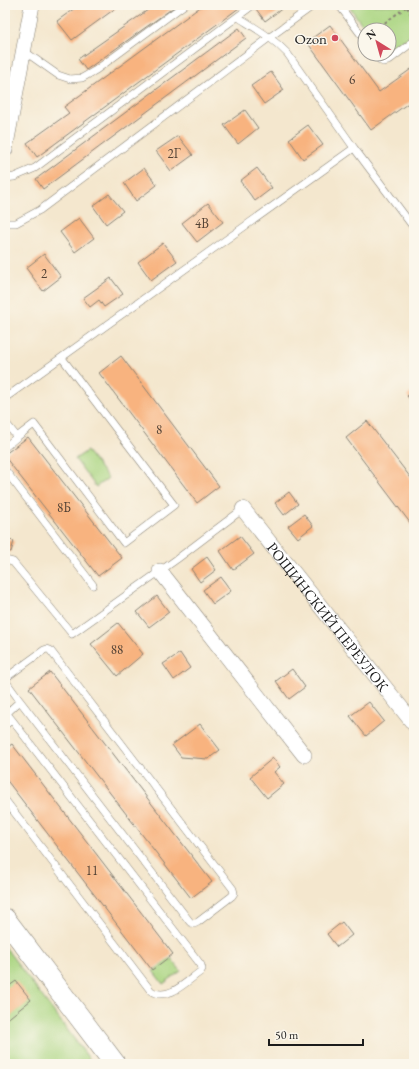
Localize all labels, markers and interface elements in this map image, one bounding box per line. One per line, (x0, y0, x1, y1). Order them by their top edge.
north arrow (357, 22, 397, 62)
text: N (363, 26, 379, 42)
place label: Ozon (295, 29, 327, 48)
marker: Ozon (330, 33, 340, 43)
house number: 6 (349, 71, 355, 88)
house number: 2Г (168, 145, 181, 162)
house number: 4В (195, 215, 209, 232)
house number: 2 (41, 265, 48, 282)
house number: 8 (156, 421, 162, 438)
house number: 8Б (57, 499, 71, 516)
street label: РОЩИНСКИЙ ПЕРЕУЛОК (263, 538, 393, 695)
house number: 88 (111, 641, 123, 658)
house number: 11 (86, 862, 98, 879)
scale bar (269, 1021, 363, 1047)
text: 50 m (275, 1027, 299, 1043)

